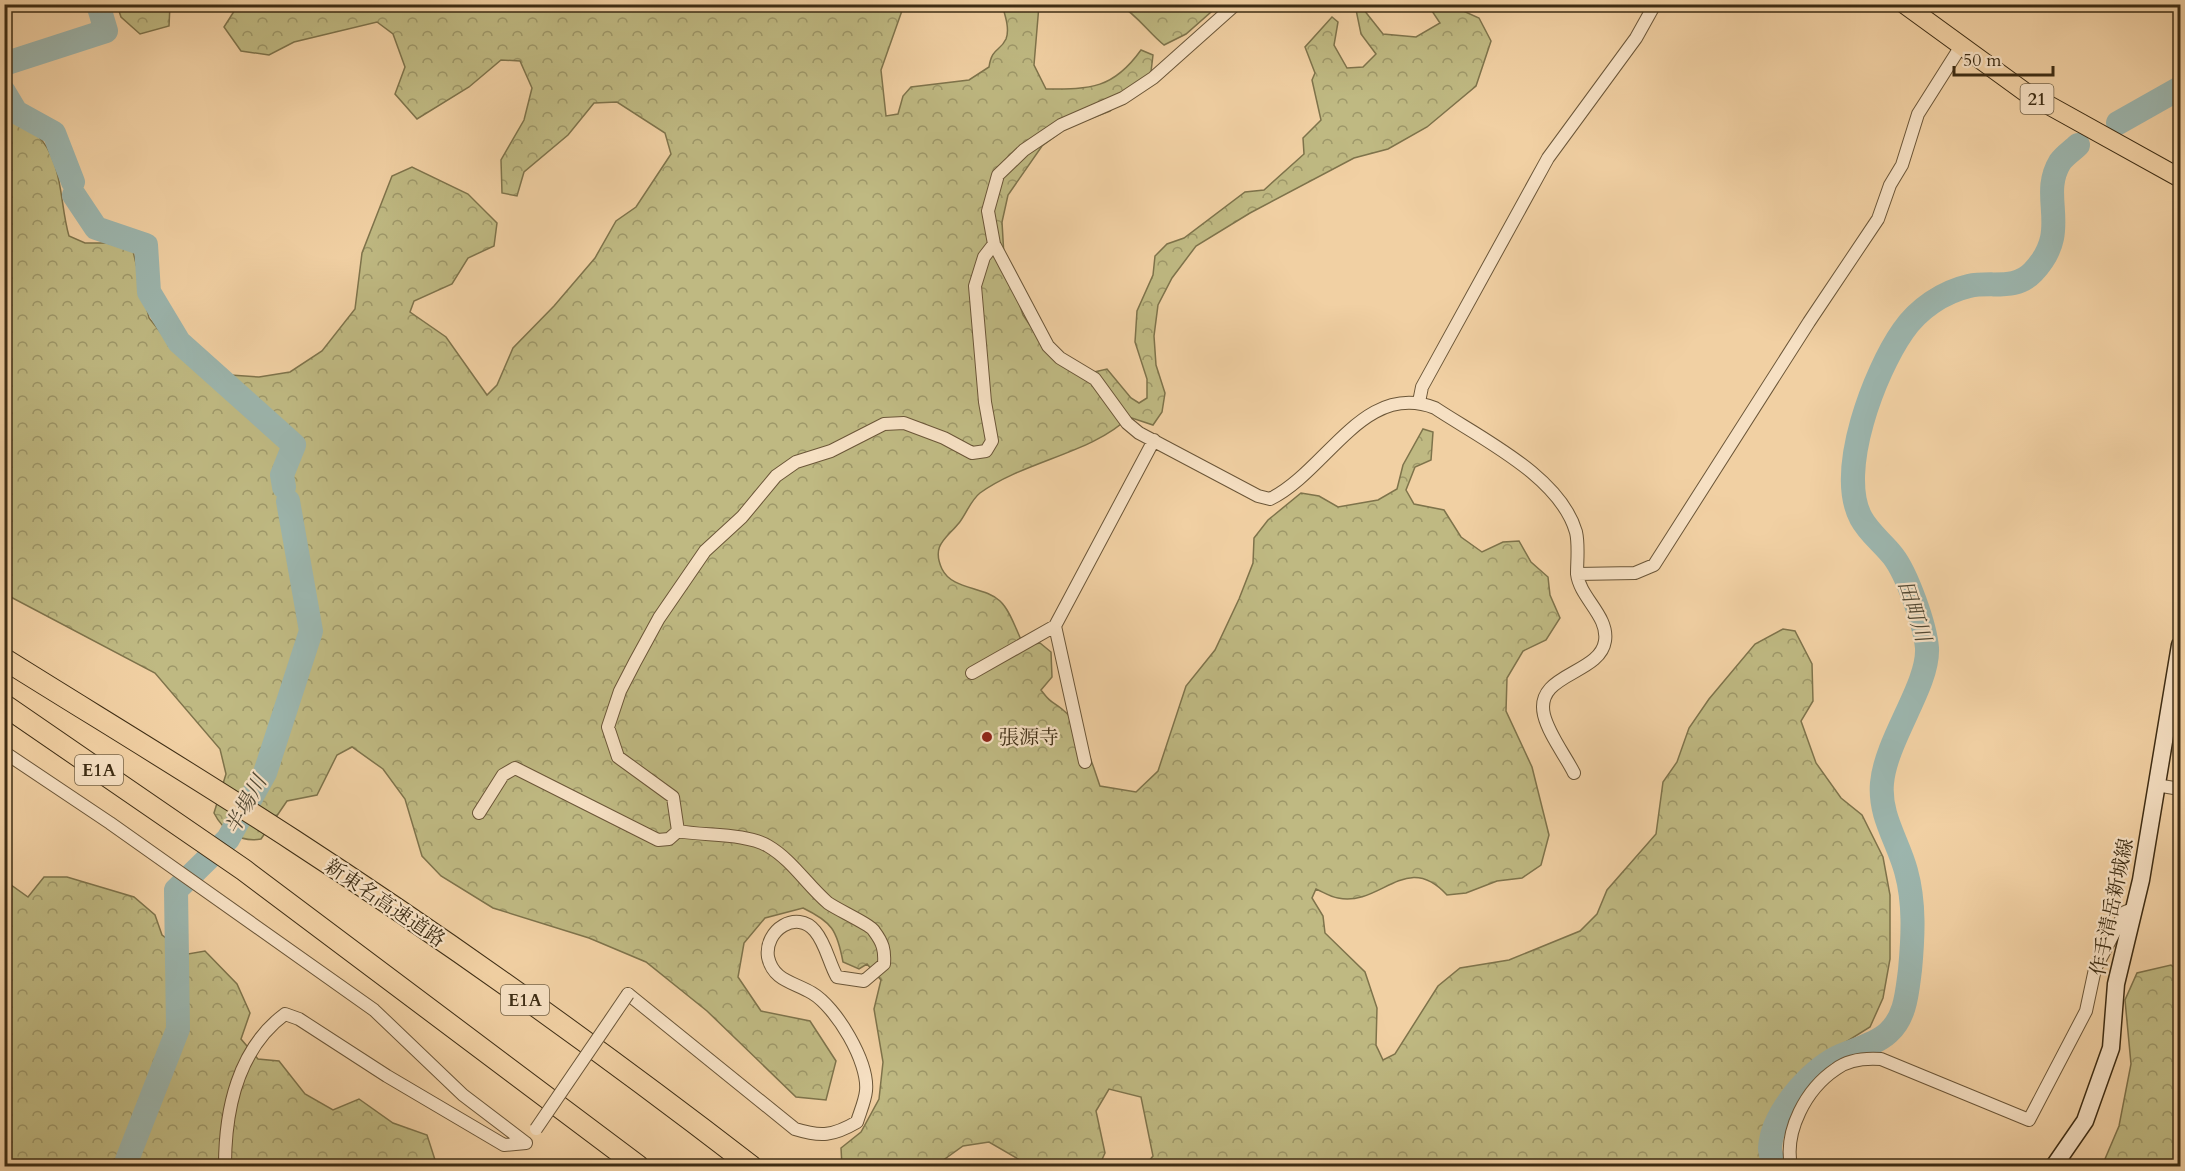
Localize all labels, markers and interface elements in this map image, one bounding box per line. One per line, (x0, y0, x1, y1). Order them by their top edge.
scale bar (1954, 39, 2053, 77)
text: 50 m (1963, 48, 2002, 73)
road number: 21 (2020, 84, 2054, 114)
water label: 田町川 (1890, 577, 1938, 647)
place label: 張源寺 (999, 724, 1059, 751)
marker: 張源寺 (980, 730, 994, 744)
road number: E1A (75, 755, 123, 785)
water label: 半場川 (218, 769, 275, 840)
street label: 作手清岳新城線 (2084, 836, 2140, 978)
street label: 新東名高速道路 (319, 853, 451, 953)
road number: E1A (501, 985, 549, 1015)

